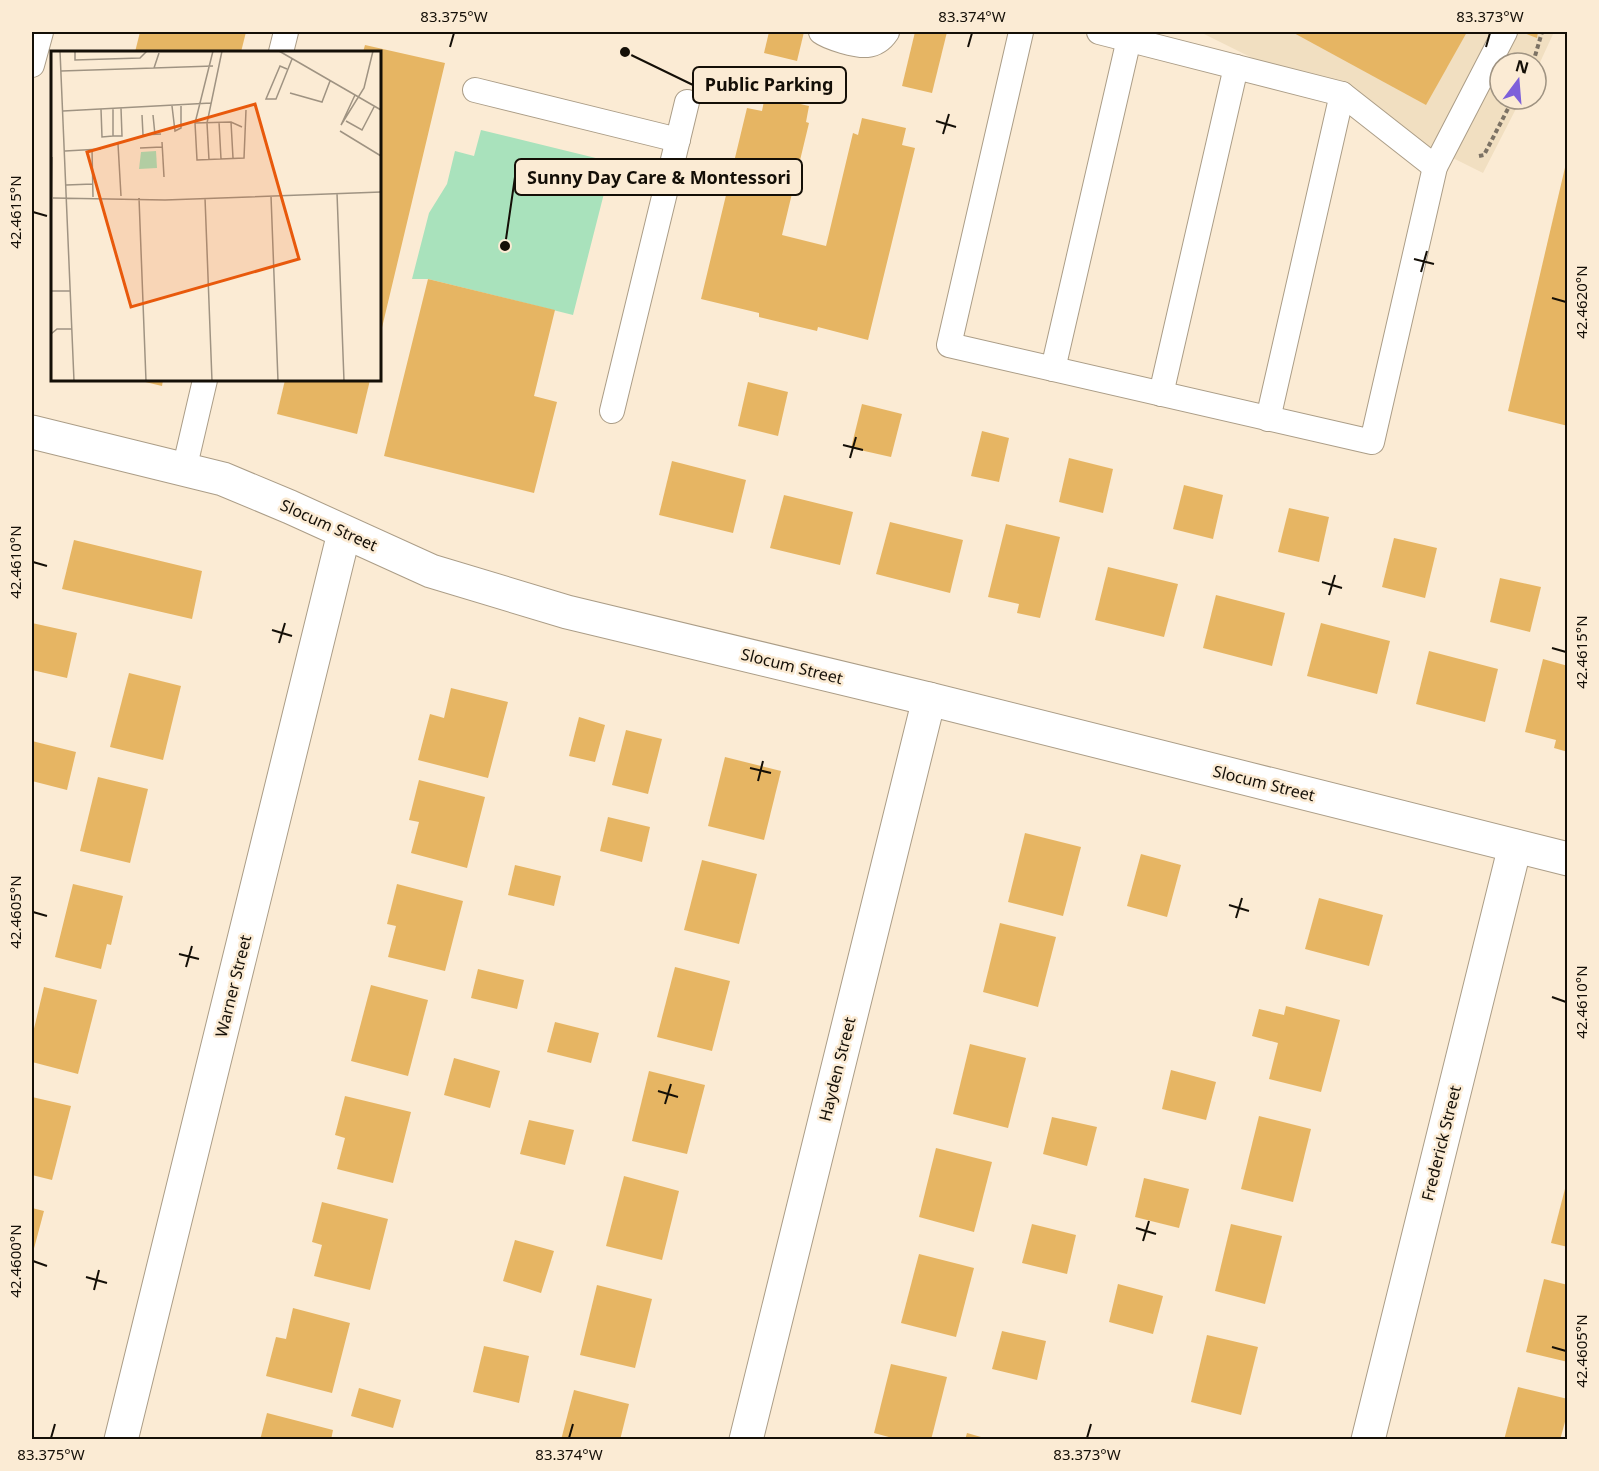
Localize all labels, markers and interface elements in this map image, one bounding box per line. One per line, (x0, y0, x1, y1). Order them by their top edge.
text: 83.375°W (420, 6, 488, 26)
text: 83.374°W (938, 6, 1006, 26)
text: 83.373°W (1456, 6, 1524, 26)
inset map (51, 51, 381, 381)
north arrow (1488, 51, 1548, 111)
text: N (1513, 54, 1531, 79)
callout: Public Parking (693, 67, 846, 103)
text: Public Parking (705, 72, 833, 96)
callout: Sunny Day Care & Montessori (515, 159, 802, 195)
text: Sunny Day Care & Montessori (527, 165, 791, 189)
text: 42.4615°N (5, 175, 25, 249)
text: 42.4620°N (1571, 265, 1591, 339)
street label: Slocum Street (277, 494, 381, 556)
text: 42.4610°N (5, 525, 25, 599)
text: 42.4615°N (1571, 615, 1591, 689)
street label: Slocum Street (739, 643, 845, 689)
street label: Slocum Street (1211, 760, 1317, 806)
text: 42.4605°N (5, 875, 25, 949)
street label: Warner Street (210, 932, 256, 1039)
text: 42.4610°N (1571, 965, 1591, 1039)
street label: Hayden Street (813, 1014, 861, 1123)
street label: Frederick Street (1416, 1083, 1466, 1203)
text: 42.4600°N (5, 1224, 25, 1298)
text: 42.4605°N (1571, 1314, 1591, 1388)
text: 83.375°W (17, 1444, 85, 1464)
text: 83.374°W (535, 1444, 603, 1464)
text: 83.373°W (1053, 1444, 1121, 1464)

